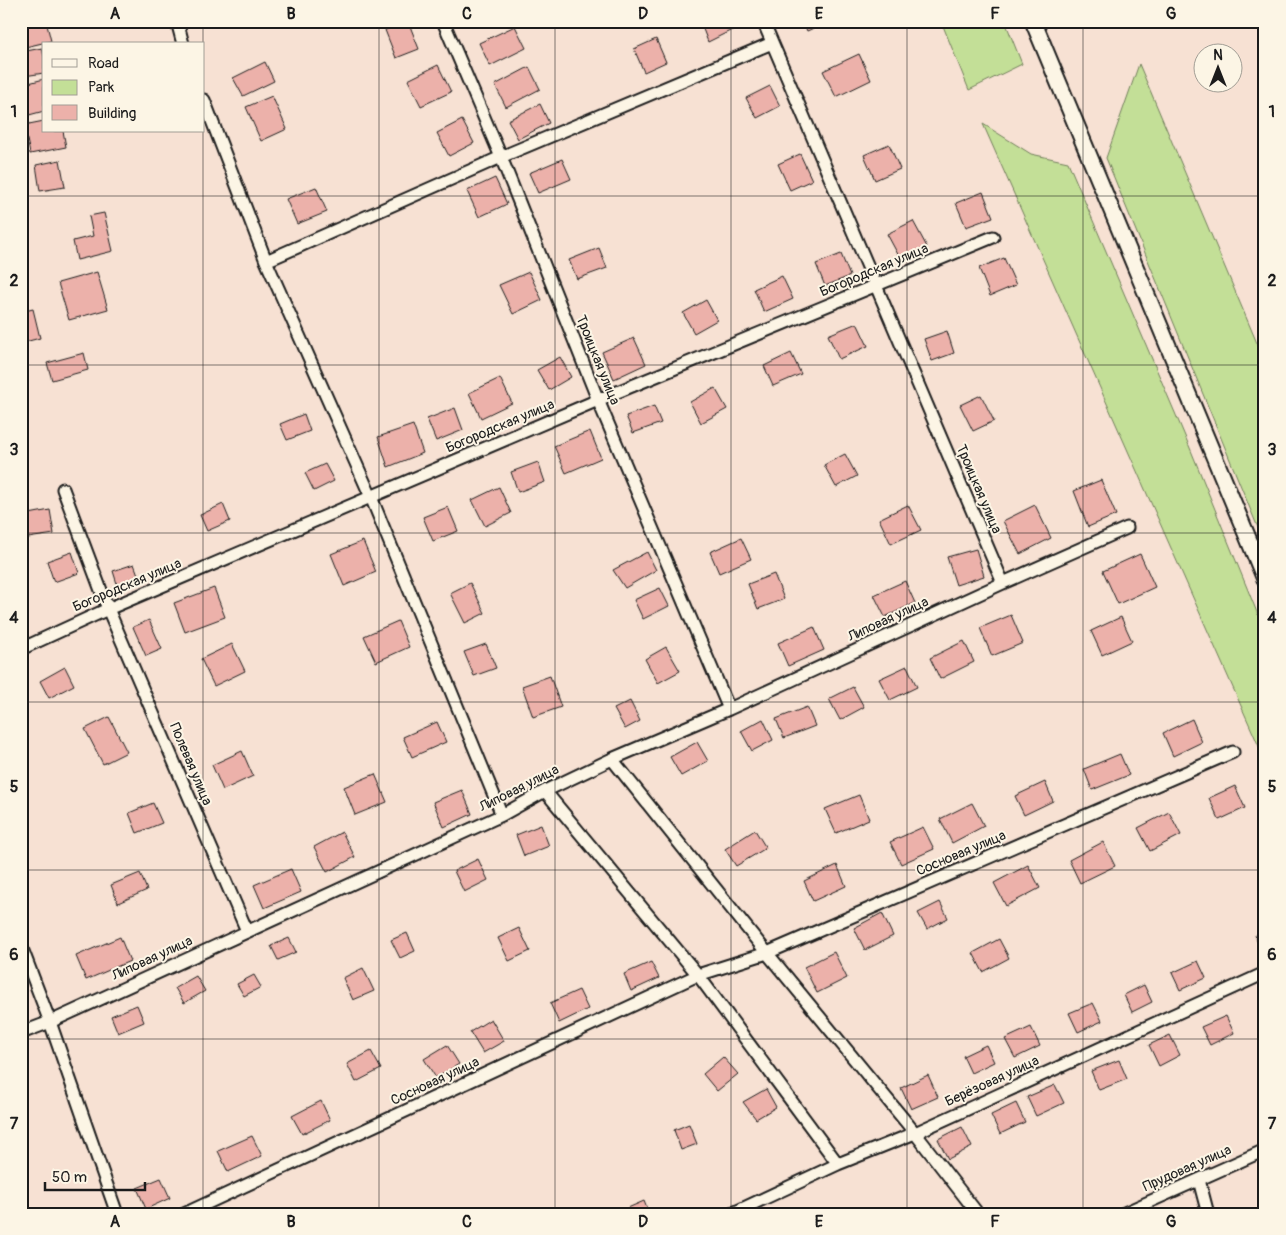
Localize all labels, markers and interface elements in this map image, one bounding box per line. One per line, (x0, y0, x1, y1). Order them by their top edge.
text: A (110, 4, 121, 24)
text: B (286, 4, 296, 24)
text: C (462, 4, 472, 24)
text: D (638, 4, 648, 24)
text: E (815, 4, 824, 24)
text: F (990, 4, 1000, 24)
text: G (1166, 4, 1177, 24)
legend (42, 42, 205, 132)
north arrow (1194, 42, 1244, 92)
text: N (1213, 47, 1223, 64)
text: Road (88, 54, 119, 73)
text: Park (88, 78, 115, 97)
text: 1 (11, 102, 17, 122)
text: 1 (1269, 102, 1275, 122)
text: Building (88, 104, 136, 123)
street label: Богородская улица (817, 240, 931, 300)
text: 2 (10, 271, 19, 291)
text: 2 (1268, 271, 1277, 291)
street label: Троицкая улица (572, 313, 624, 407)
street label: Богородская улица (443, 396, 557, 456)
text: 3 (10, 440, 19, 460)
text: 3 (1268, 440, 1277, 460)
street label: Троицкая улица (953, 442, 1005, 536)
street label: Богородская улица (70, 555, 184, 615)
street label: Липовая улица (844, 593, 931, 646)
text: 4 (9, 608, 19, 628)
text: 4 (1267, 608, 1277, 628)
street label: Полевая улица (166, 720, 216, 808)
street label: Липовая улица (475, 761, 562, 816)
text: 5 (10, 777, 19, 797)
text: 5 (1268, 777, 1277, 797)
street label: Сосновая улица (914, 826, 1008, 880)
street label: Липовая улица (108, 932, 195, 985)
text: 6 (9, 945, 19, 965)
text: 6 (1267, 945, 1277, 965)
street label: Берёзовая улица (942, 1052, 1042, 1110)
street label: Сосновая улица (388, 1053, 482, 1109)
text: 7 (10, 1114, 19, 1134)
text: 7 (1268, 1114, 1277, 1134)
street label: Прудовая улица (1140, 1141, 1234, 1195)
scale bar (45, 1160, 145, 1192)
text: 50 m (52, 1168, 87, 1187)
text: A (110, 1212, 121, 1232)
text: B (286, 1212, 296, 1232)
text: C (462, 1212, 472, 1232)
text: D (638, 1212, 648, 1232)
text: E (815, 1212, 824, 1232)
text: F (990, 1212, 1000, 1232)
text: G (1166, 1212, 1177, 1232)

